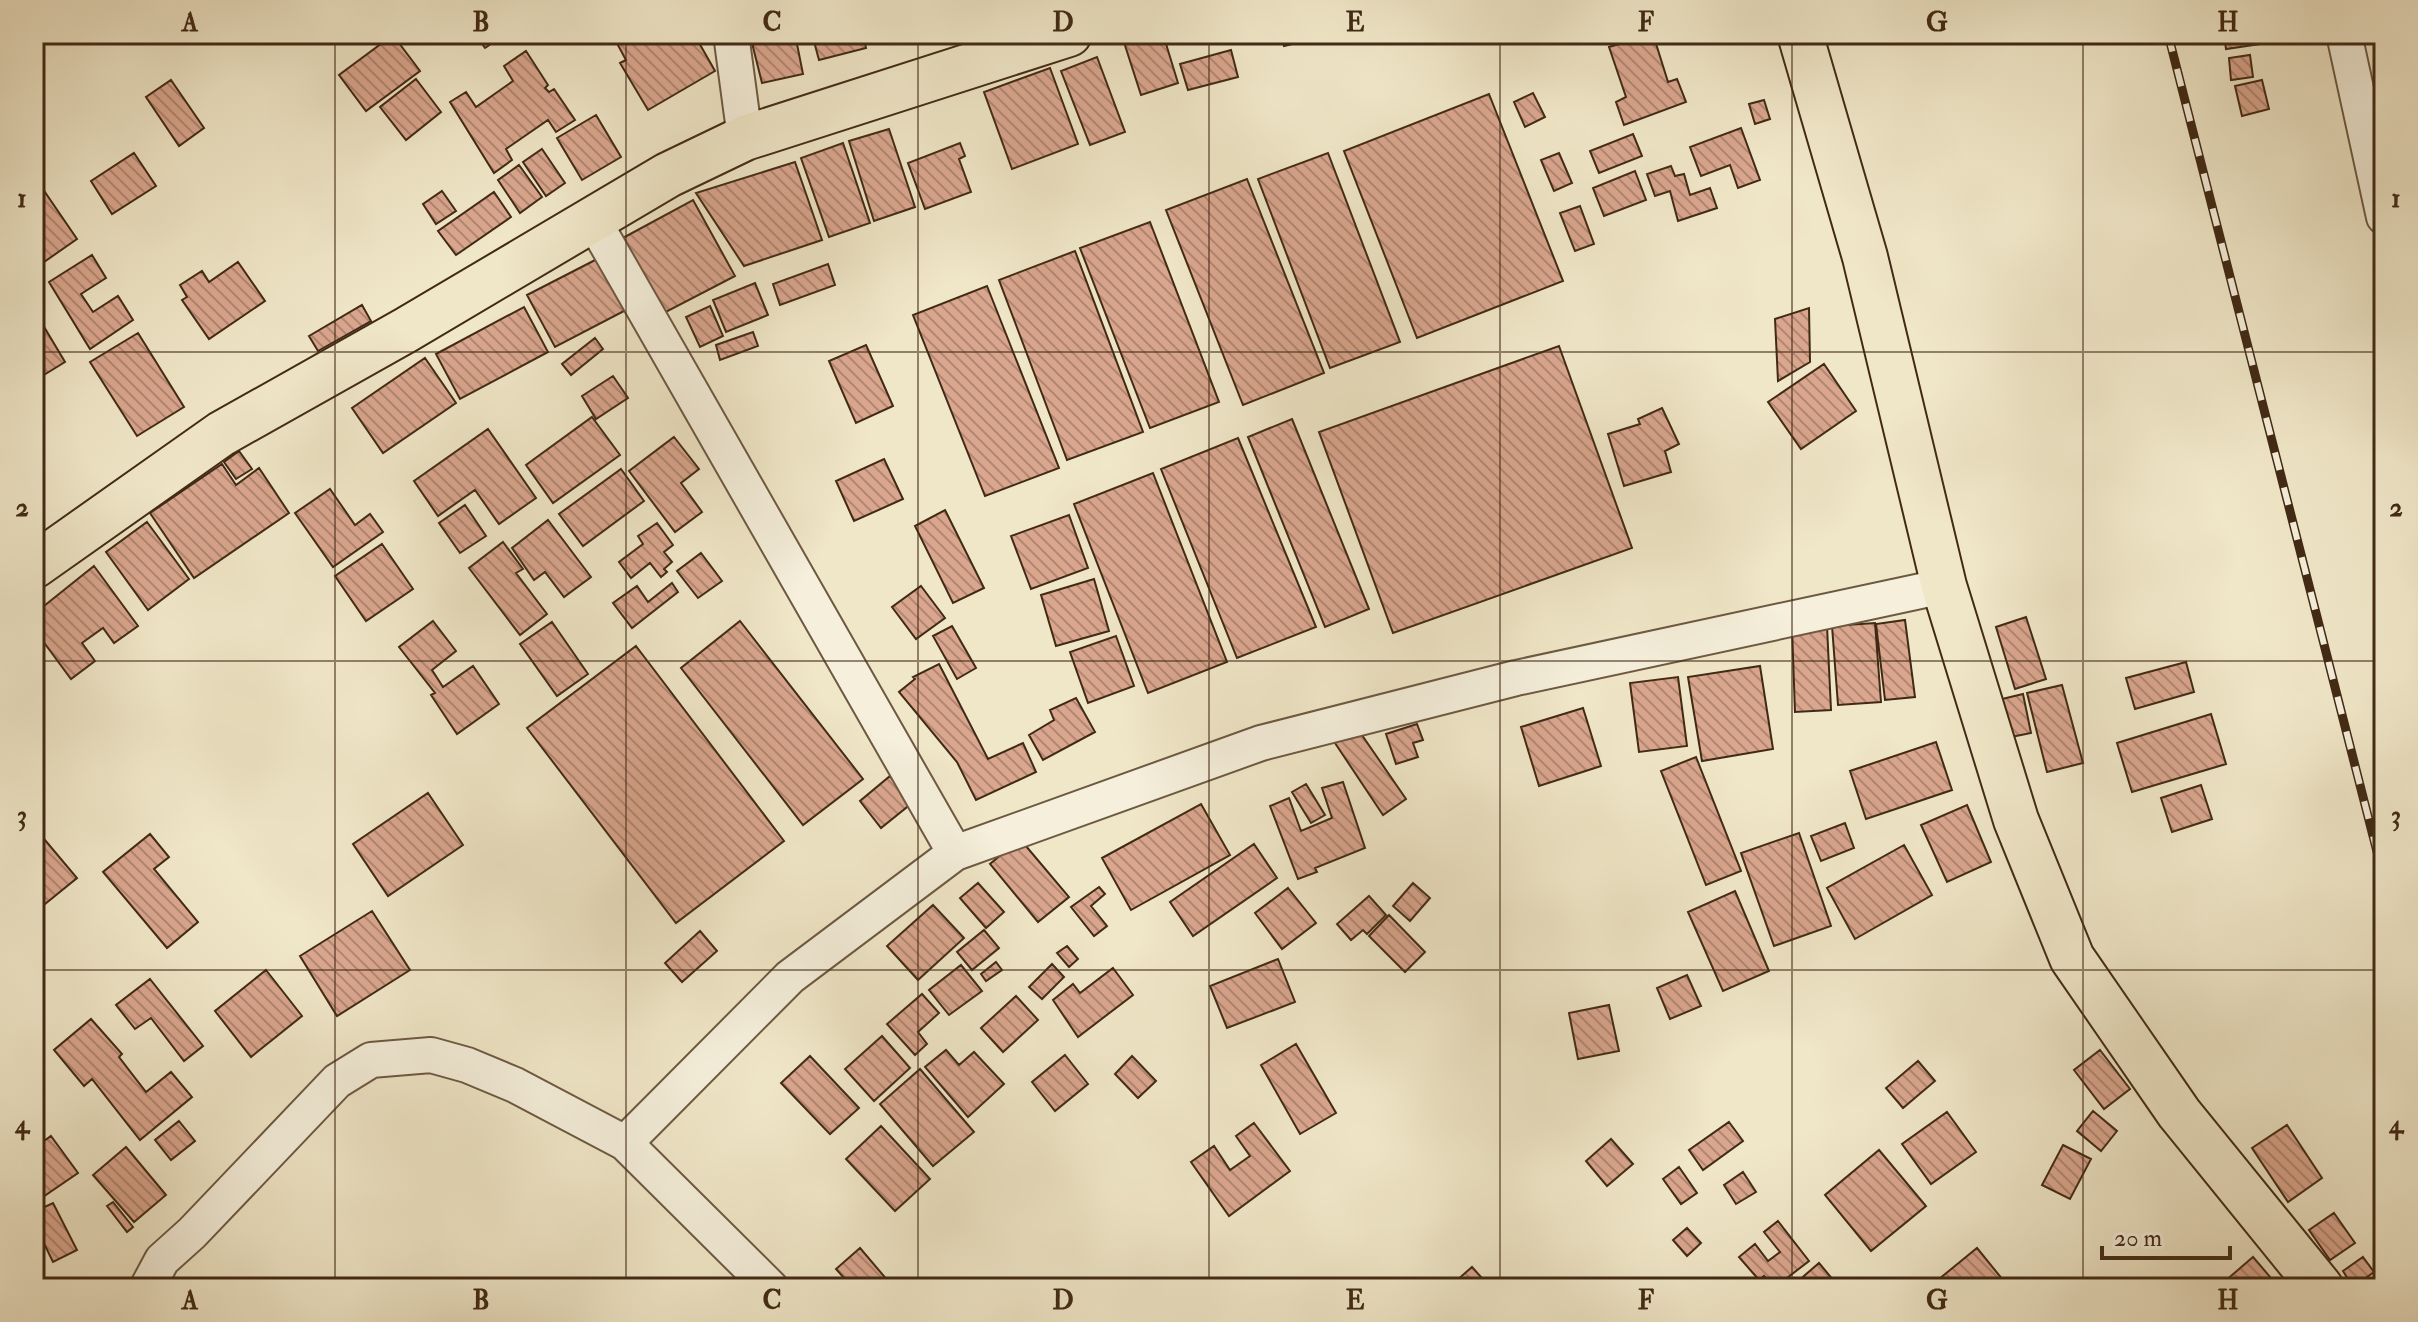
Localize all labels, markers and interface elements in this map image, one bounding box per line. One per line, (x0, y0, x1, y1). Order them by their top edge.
text: A (181, 7, 199, 39)
text: B (472, 7, 490, 39)
text: C (762, 7, 782, 39)
text: D (1052, 7, 1074, 39)
text: E (1346, 7, 1365, 39)
text: F (1638, 7, 1655, 39)
text: G (1926, 7, 1948, 39)
text: H (2217, 7, 2239, 39)
text: 1 (17, 183, 27, 215)
text: 1 (2391, 183, 2401, 215)
text: 2 (15, 492, 29, 524)
text: 2 (2389, 492, 2403, 524)
text: 3 (17, 800, 27, 832)
text: 3 (2391, 800, 2401, 832)
text: 4 (14, 1109, 31, 1141)
text: 4 (2388, 1109, 2405, 1141)
scale bar (2102, 1210, 2230, 1260)
text: 20 m (2114, 1223, 2163, 1254)
text: A (181, 1285, 199, 1317)
text: B (472, 1285, 490, 1317)
text: C (762, 1285, 782, 1317)
text: D (1052, 1285, 1074, 1317)
text: E (1346, 1285, 1365, 1317)
text: F (1638, 1285, 1655, 1317)
text: G (1926, 1285, 1948, 1317)
text: H (2217, 1285, 2239, 1317)

